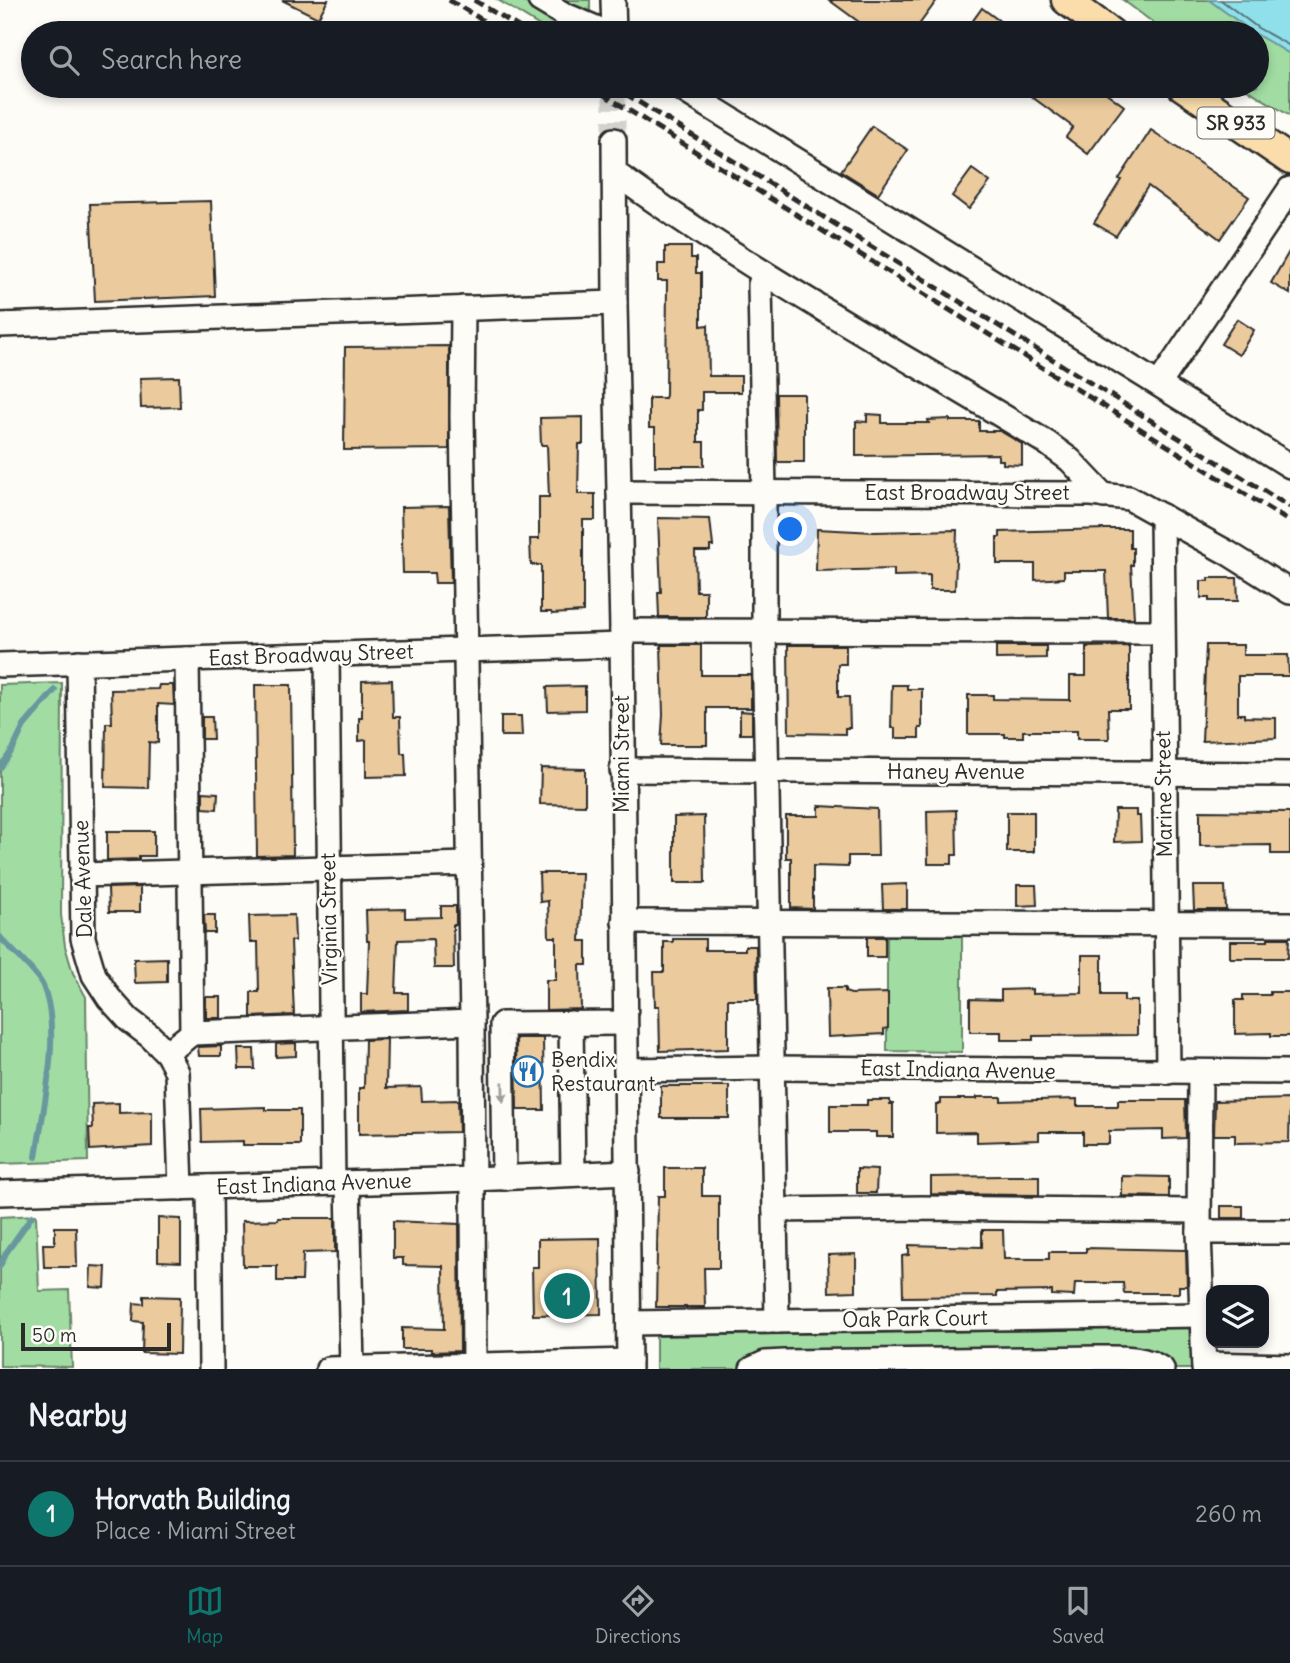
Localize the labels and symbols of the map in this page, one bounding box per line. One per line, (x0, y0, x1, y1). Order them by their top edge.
road number: SR 933 (1198, 108, 1274, 139)
street label: East Broadway Street (864, 479, 1070, 506)
your location (773, 512, 807, 546)
street label: East Broadway Street (208, 637, 414, 672)
street label: Miami Street (608, 695, 635, 813)
street label: Marine Street (1149, 730, 1178, 858)
street label: Haney Avenue (887, 758, 1025, 785)
street label: Dale Avenue (67, 819, 98, 939)
street label: Virginia Street (314, 853, 343, 985)
place label: Bendix Restaurant (551, 1046, 655, 1097)
street label: East Indiana Avenue (860, 1054, 1056, 1085)
restaurant icon: Bendix Restaurant (511, 1055, 545, 1089)
one-way arrow (497, 1081, 509, 1103)
street label: East Indiana Avenue (216, 1167, 412, 1200)
pin: 1 (544, 1270, 590, 1322)
street label: Oak Park Court (842, 1304, 988, 1333)
scale bar (21, 1320, 172, 1352)

